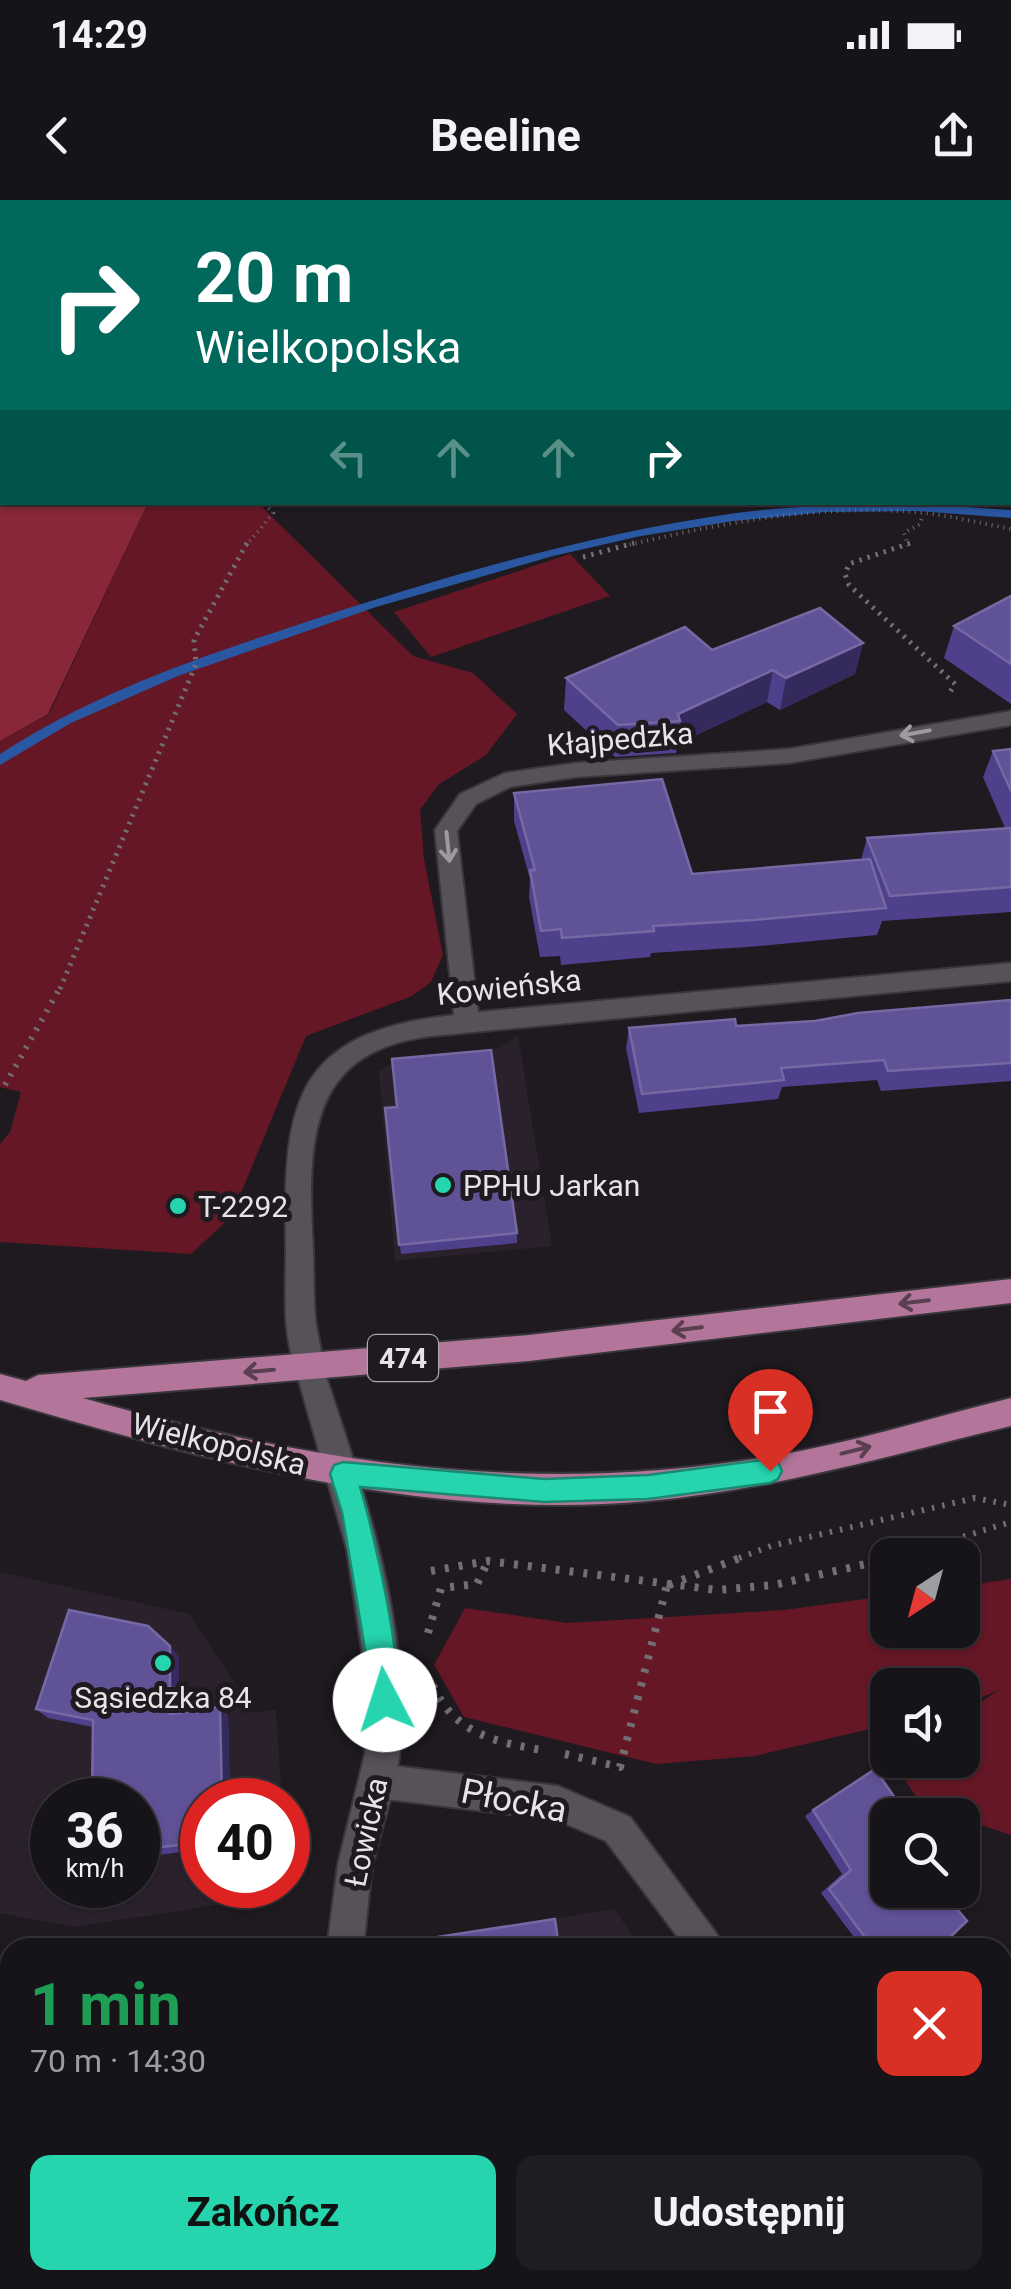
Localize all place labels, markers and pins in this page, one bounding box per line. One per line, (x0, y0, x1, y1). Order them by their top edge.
place label: PPHU Jarkan (463, 1168, 640, 1203)
marker: PPHU Jarkan (432, 1174, 454, 1196)
place label: T-2292 (198, 1189, 288, 1224)
marker: T-2292 (167, 1195, 189, 1217)
pin (728, 1369, 813, 1472)
marker: Sąsiedzka 84 (152, 1652, 174, 1674)
place label: Sąsiedzka 84 (74, 1680, 252, 1715)

